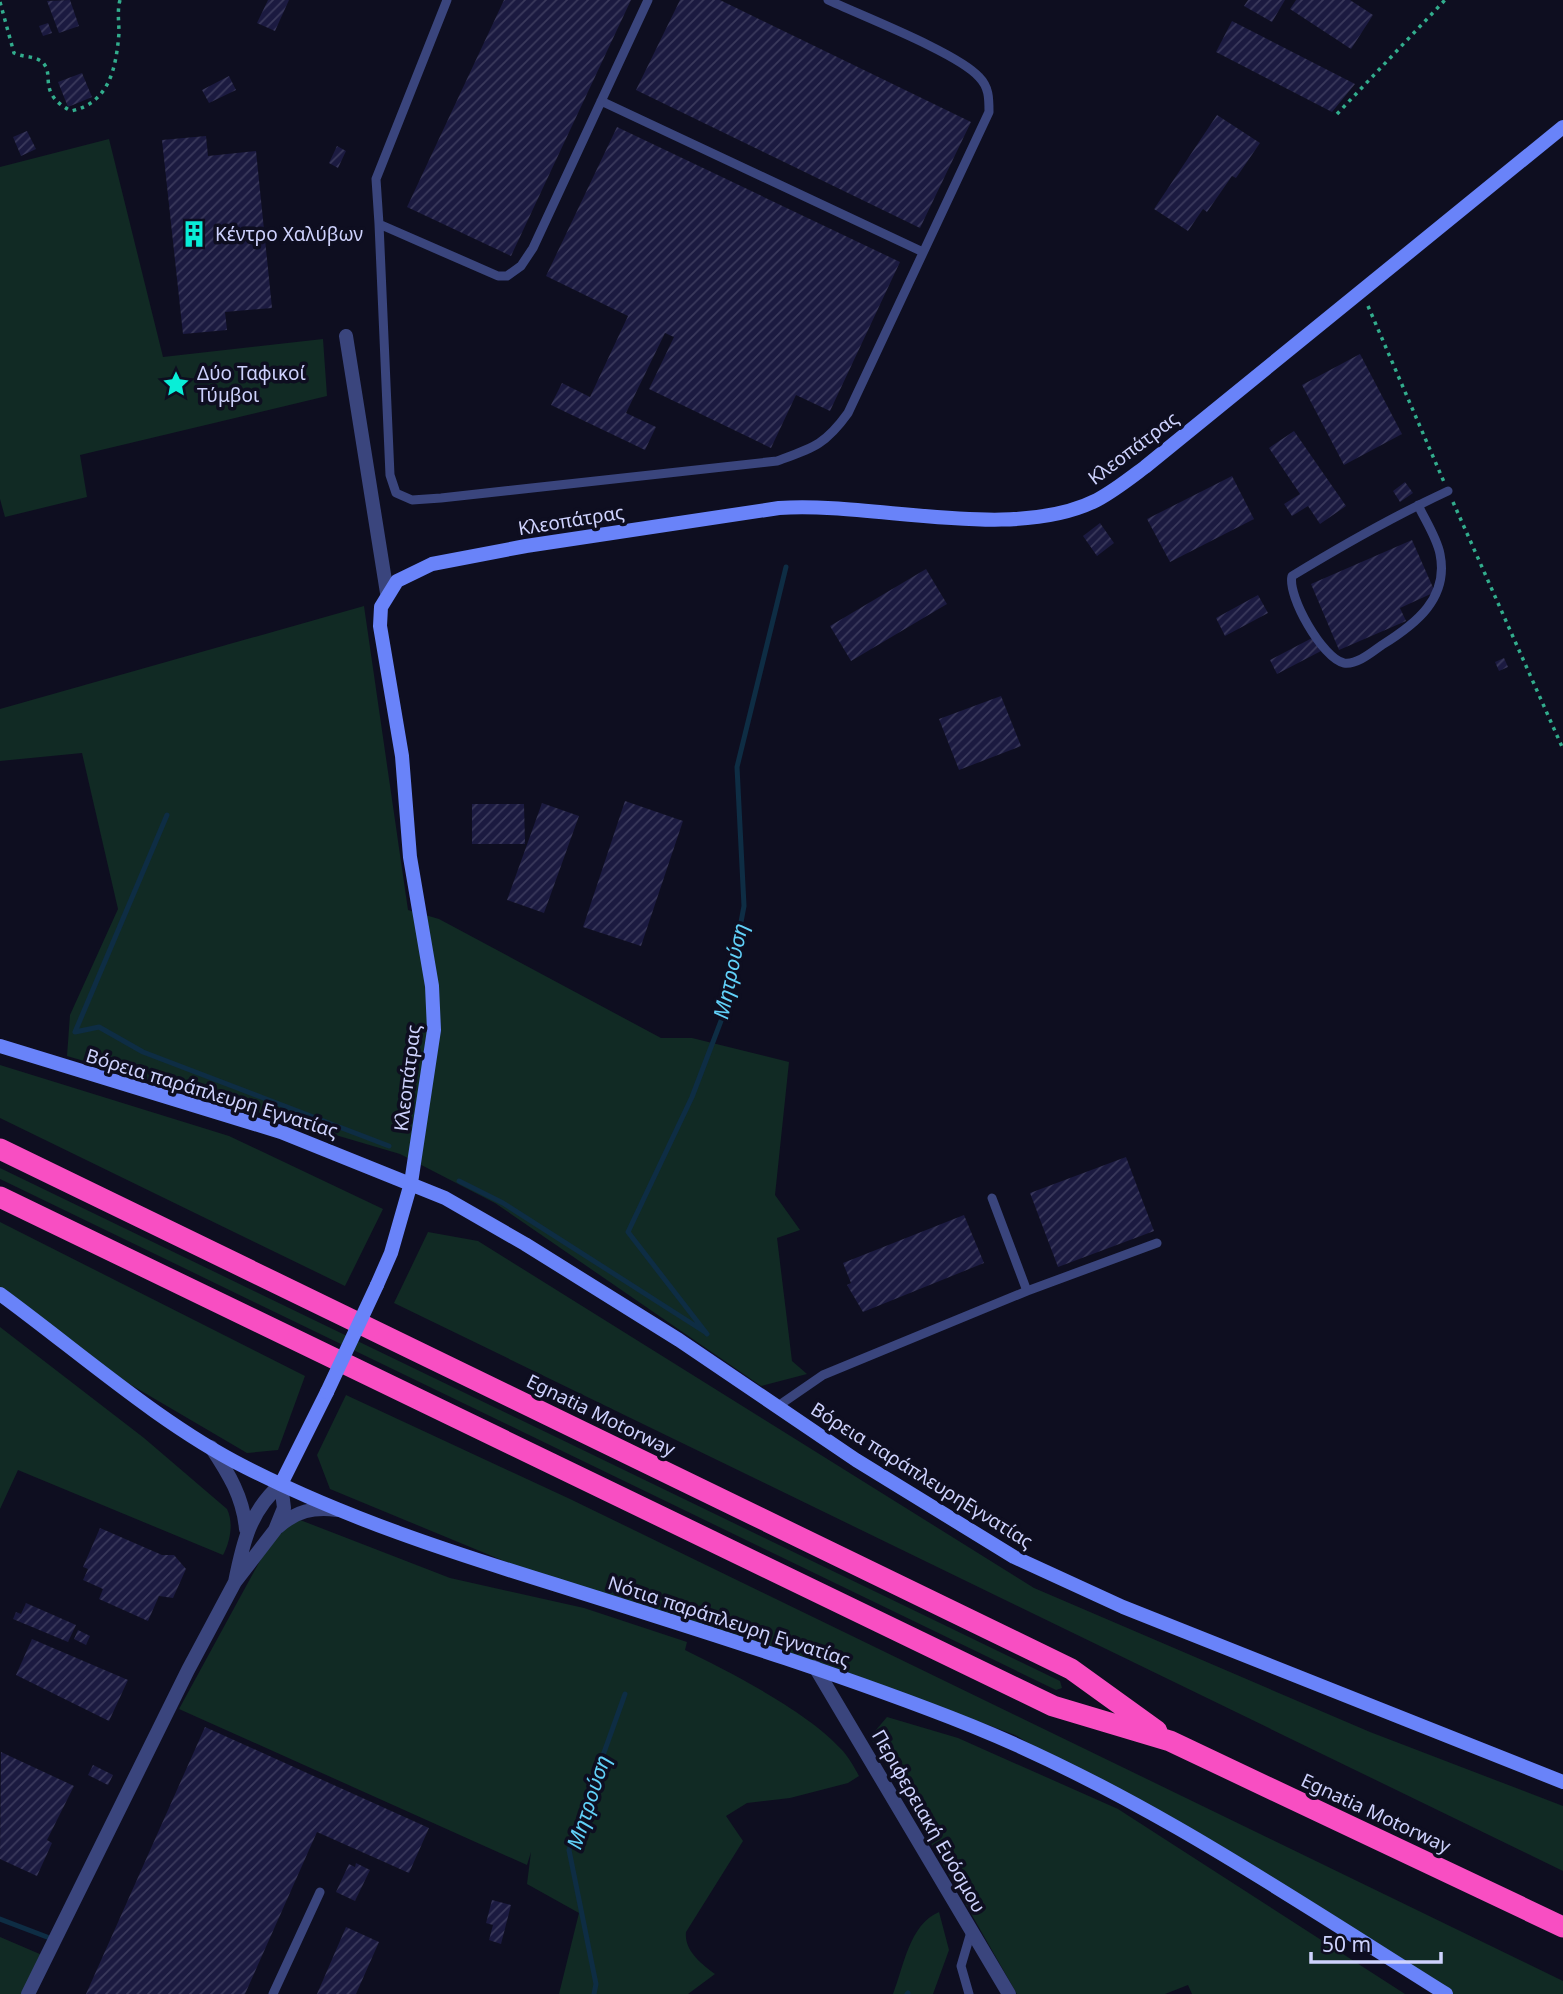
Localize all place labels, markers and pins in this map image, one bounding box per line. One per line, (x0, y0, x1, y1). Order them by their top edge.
building icon: Κέντρο Χαλύβων (179, 219, 209, 249)
place label: Κέντρο Χαλύβων (215, 221, 363, 247)
place label: Δύο Ταφικοί Τύμβοι (197, 360, 306, 408)
place icon: Δύο Ταφικοί Τύμβοι (161, 369, 191, 399)

